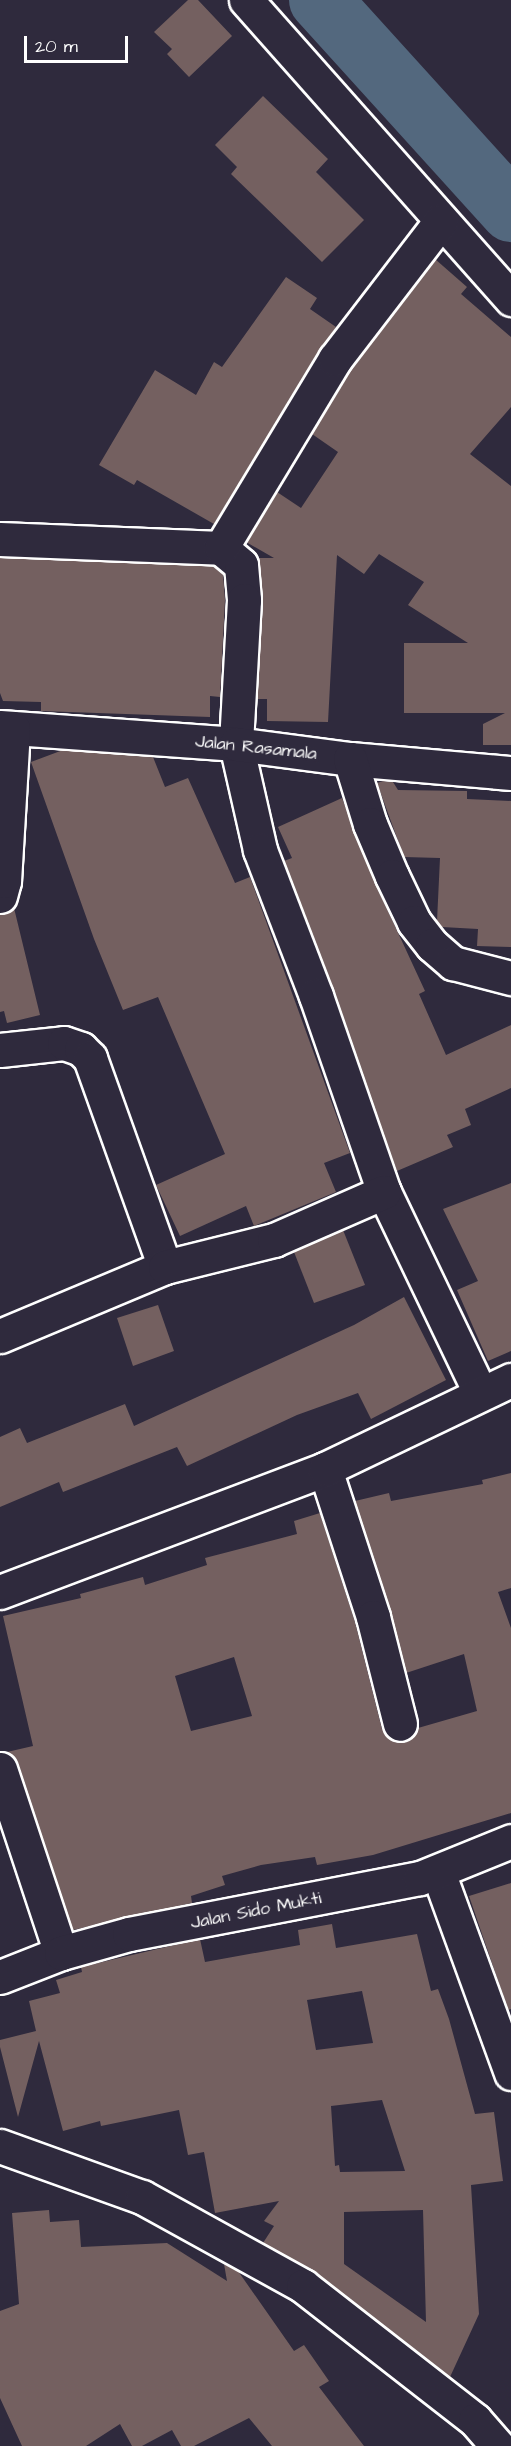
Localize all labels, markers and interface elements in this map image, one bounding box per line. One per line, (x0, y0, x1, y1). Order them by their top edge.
scale bar (27, 24, 130, 62)
text: 20 m (35, 34, 78, 59)
street label: Jalan Rasamala (194, 731, 318, 765)
street label: Jalan Sido Mukti (189, 1888, 323, 1934)

